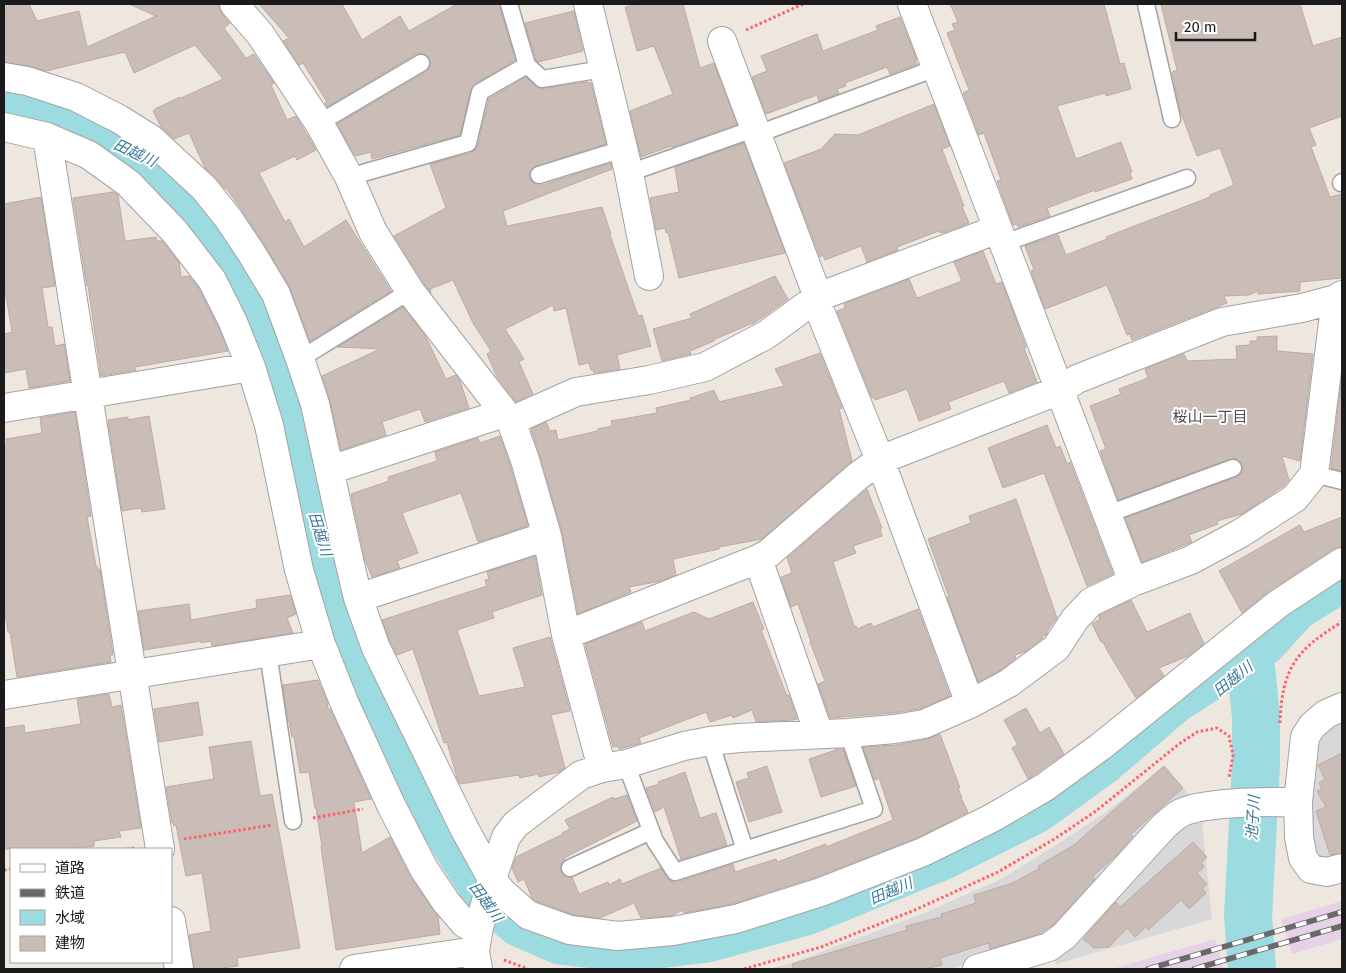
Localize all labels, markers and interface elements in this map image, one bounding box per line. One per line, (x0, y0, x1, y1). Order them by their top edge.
scale bar (1176, 10, 1255, 42)
text: 20 m (1184, 18, 1217, 36)
water label: 田越川 (111, 135, 161, 172)
district label: 桜山一丁目 (1172, 408, 1248, 426)
water label: 田越川 (305, 510, 336, 560)
water label: 田越川 (1210, 657, 1258, 700)
water label: 池子川 (1243, 793, 1263, 841)
legend (10, 848, 172, 963)
text: 道路 (55, 859, 85, 877)
water label: 田越川 (867, 873, 917, 908)
water label: 田越川 (465, 879, 508, 927)
text: 鉄道 (55, 884, 85, 902)
text: 水域 (55, 909, 85, 927)
text: 建物 (55, 934, 85, 952)

